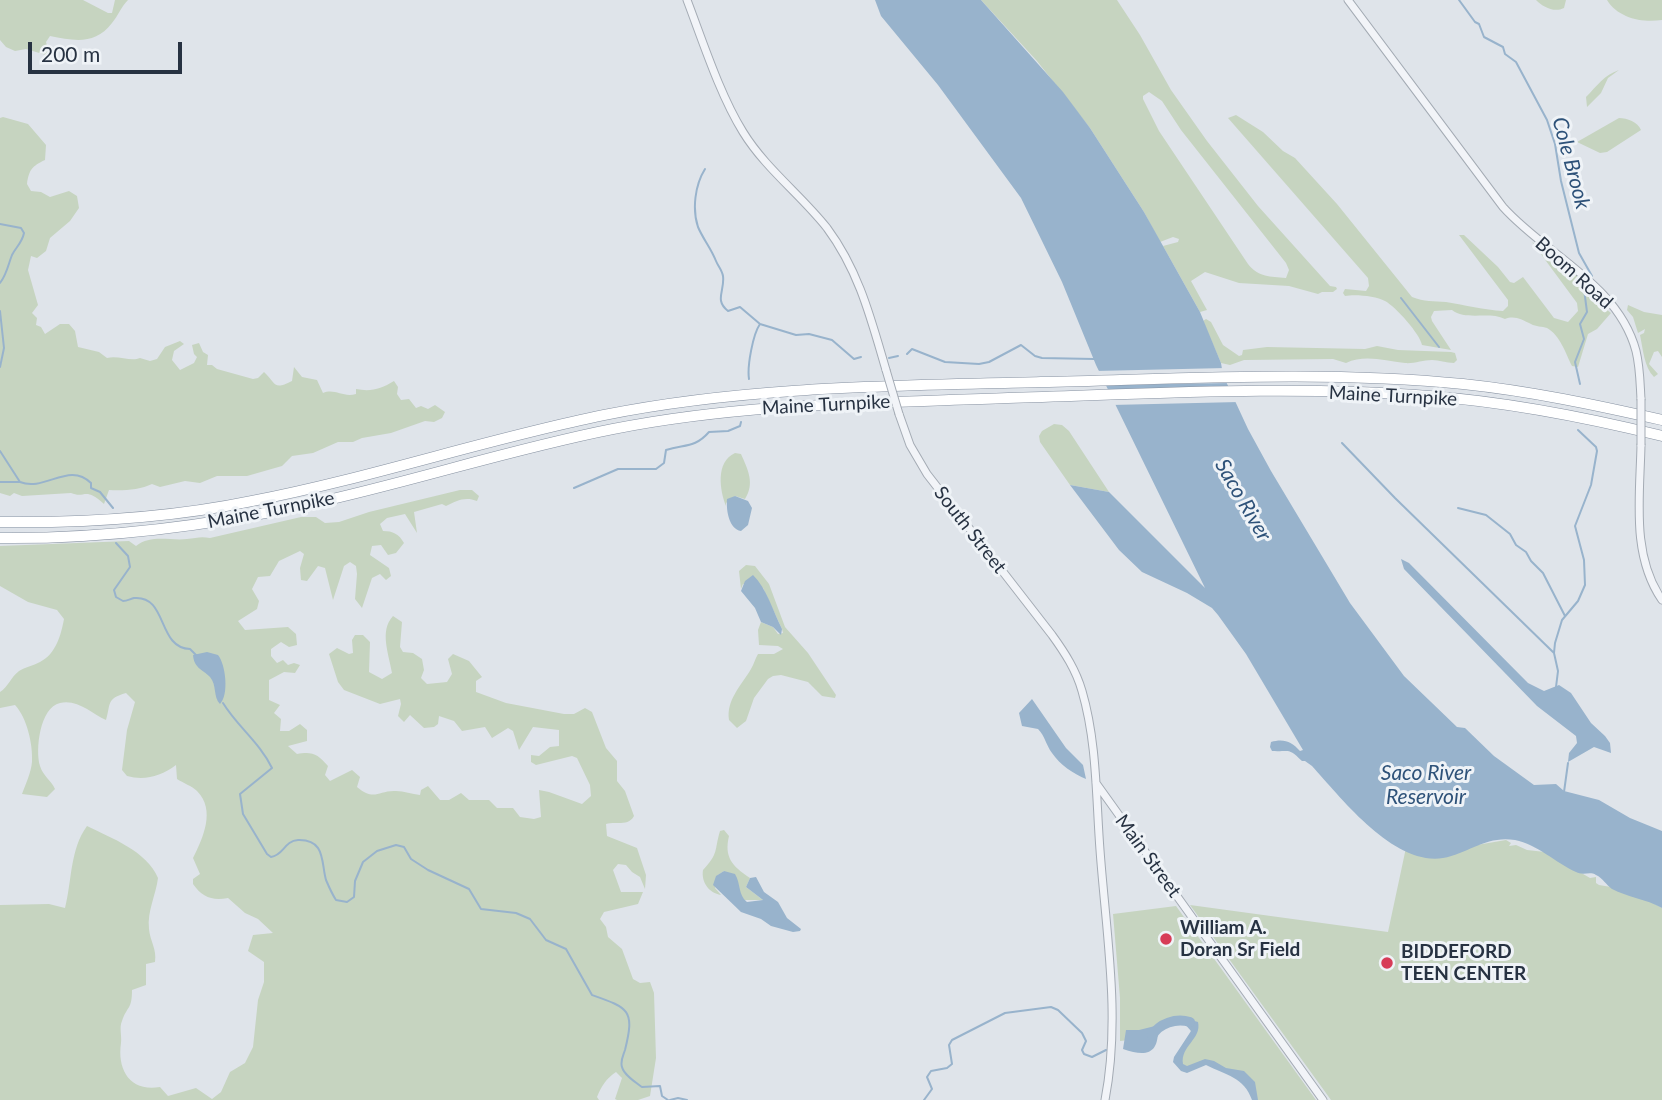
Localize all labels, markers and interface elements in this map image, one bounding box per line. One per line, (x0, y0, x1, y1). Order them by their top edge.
scale bar (32, 28, 186, 72)
text: 200 m (41, 41, 100, 66)
water label: Cole Brook (1547, 114, 1595, 212)
street label: Boom Road (1531, 232, 1617, 314)
street label: Maine Turnpike (1328, 381, 1458, 411)
street label: Maine Turnpike (761, 390, 891, 420)
water label: Saco River (1209, 455, 1277, 545)
street label: South Street (929, 482, 1011, 578)
street label: Maine Turnpike (206, 487, 336, 533)
water label: Saco River Reservoir (1381, 760, 1471, 810)
street label: Main Street (1110, 810, 1186, 902)
place label: William A. Doran Sr Field (1180, 917, 1300, 961)
marker: William A. Doran Sr Field (1158, 931, 1174, 947)
place label: BIDDEFORD TEEN CENTER (1401, 941, 1526, 985)
marker: BIDDEFORD TEEN CENTER (1379, 955, 1395, 971)

